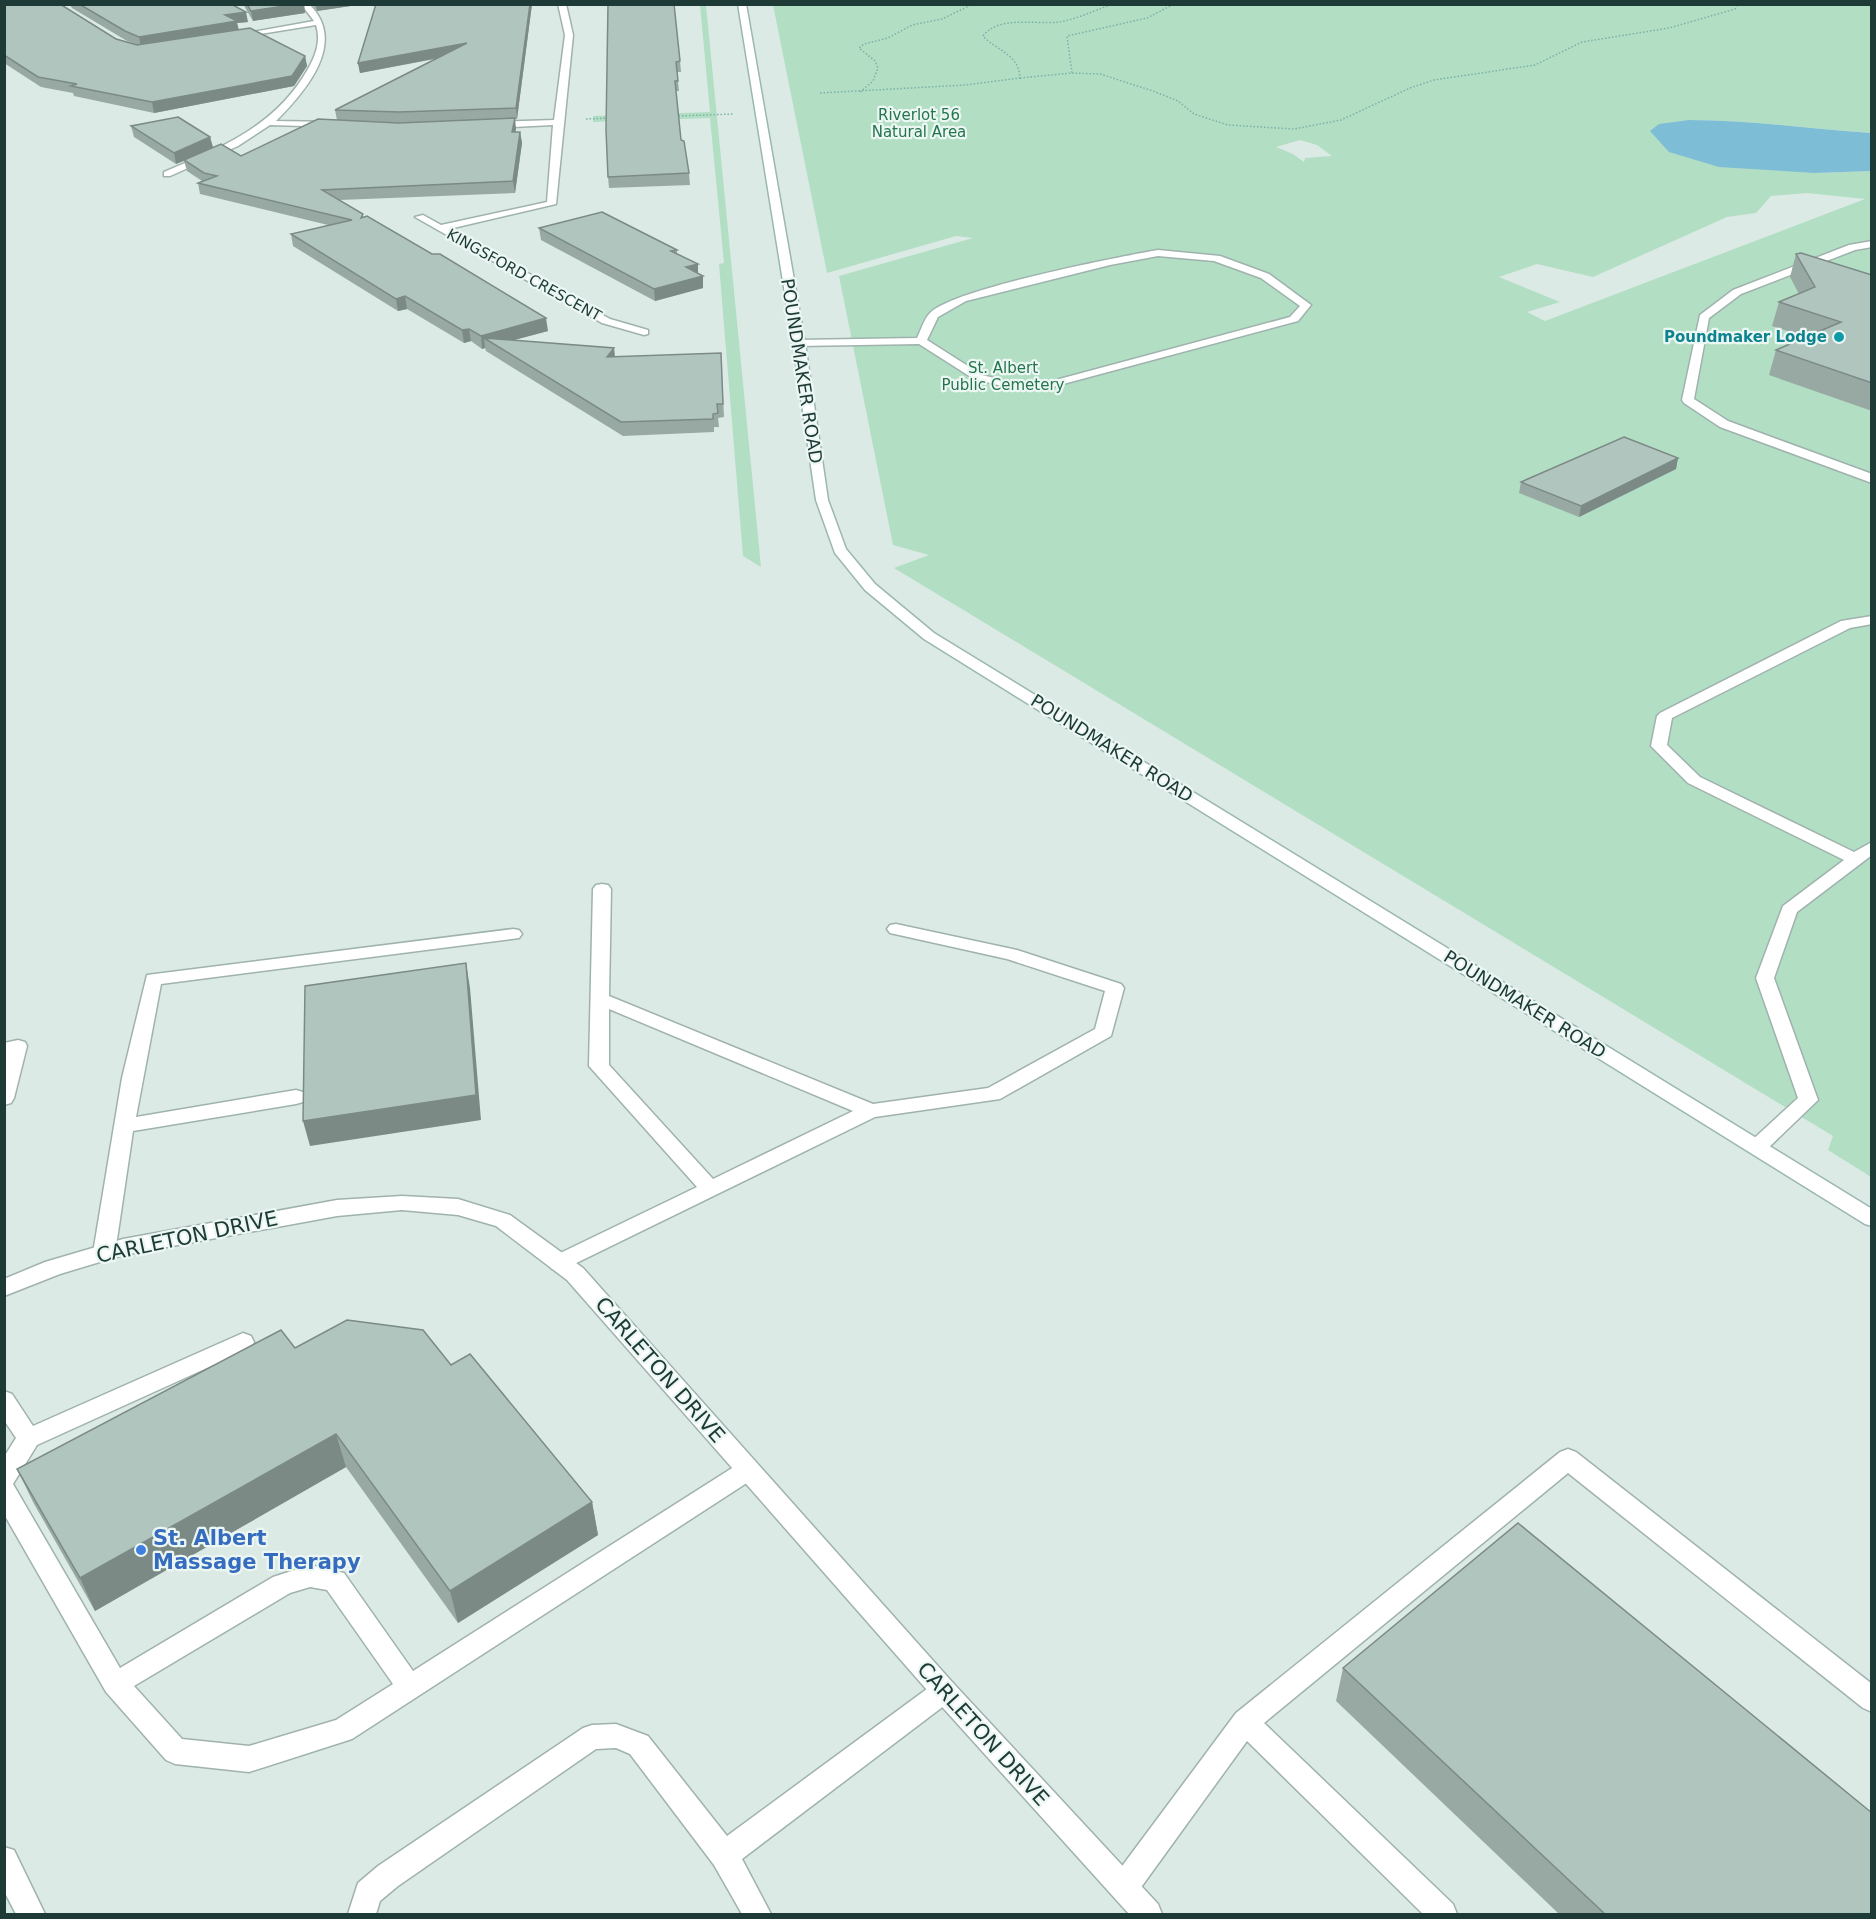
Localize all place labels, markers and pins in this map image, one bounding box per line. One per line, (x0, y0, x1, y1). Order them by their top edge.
place label: Poundmaker Lodge (1664, 328, 1827, 346)
marker: Poundmaker Lodge (1832, 330, 1846, 344)
place label: St. Albert Massage Therapy (153, 1526, 361, 1574)
marker: St. Albert Massage Therapy (134, 1543, 148, 1557)

